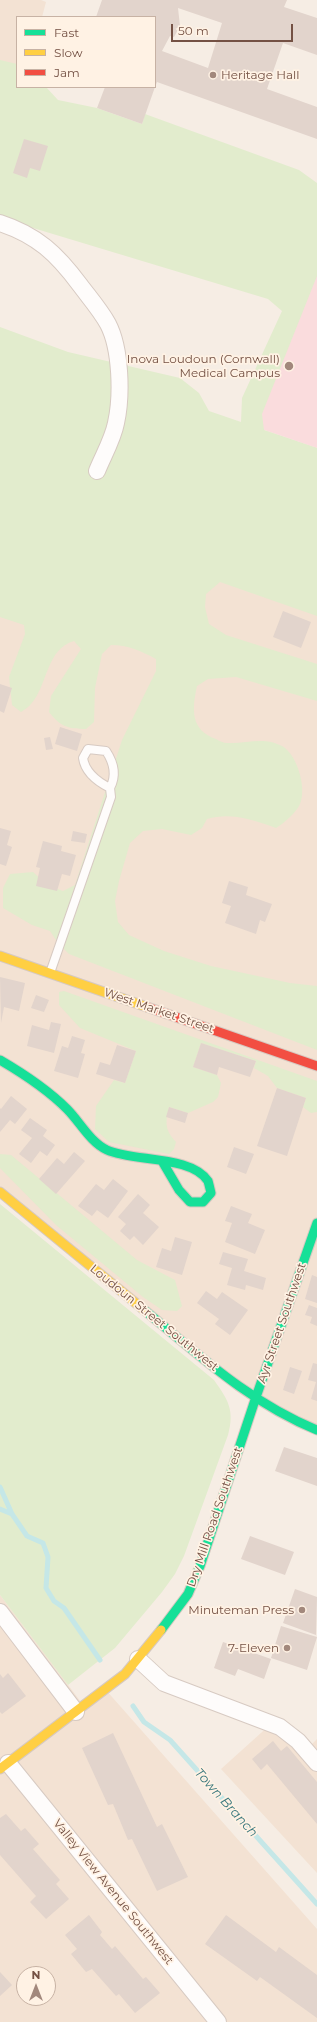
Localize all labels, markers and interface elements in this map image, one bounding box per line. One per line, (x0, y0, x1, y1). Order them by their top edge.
legend (16, 16, 156, 88)
scale bar (173, 16, 295, 42)
text: 50 m (178, 23, 209, 38)
text: Fast (54, 25, 79, 40)
text: Slow (54, 45, 83, 60)
text: Jam (54, 65, 80, 80)
place label: Heritage Hall (221, 68, 299, 82)
marker: Heritage Hall (208, 70, 218, 80)
place label: Inova Loudoun (Cornwall) Medical Campus (127, 352, 280, 380)
marker: Inova Loudoun (Cornwall) Medical Campus (283, 360, 295, 372)
street label: West Market Street (102, 985, 216, 1037)
street label: Ayr Street Southwest (255, 1261, 309, 1385)
street label: Loudoun Street Southwest (87, 1262, 221, 1374)
street label: Dry Mill Road Southwest (184, 1445, 246, 1589)
place label: Minuteman Press (188, 1603, 294, 1617)
marker: Minuteman Press (297, 1605, 307, 1615)
place label: 7-Eleven (228, 1641, 279, 1655)
marker: 7-Eleven (282, 1643, 292, 1653)
water label: Town Branch (191, 1766, 261, 1840)
street label: Valley View Avenue Southwest (50, 1816, 176, 1968)
north arrow (16, 1966, 56, 2006)
text: N (32, 1968, 40, 1982)

